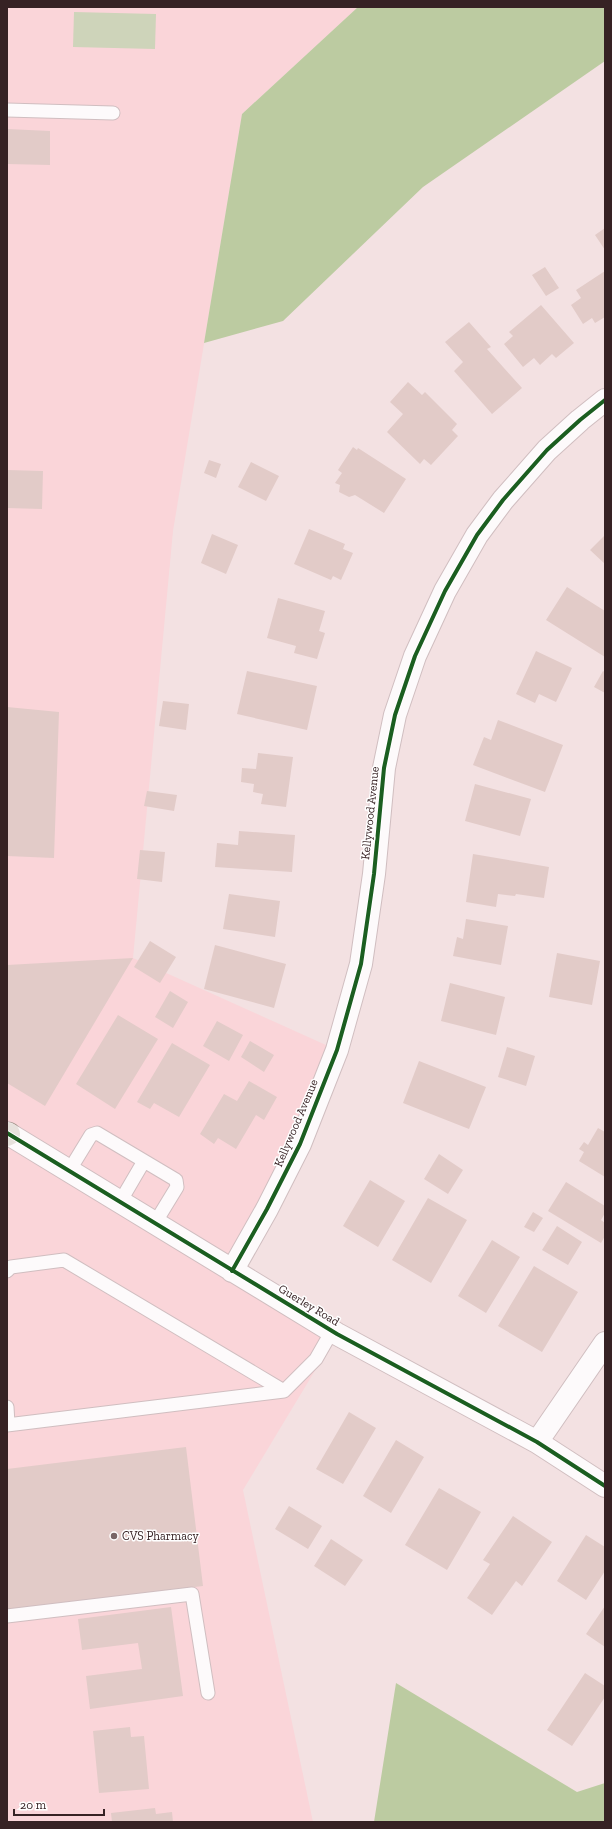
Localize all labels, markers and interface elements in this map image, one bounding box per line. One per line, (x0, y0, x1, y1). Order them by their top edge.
street label: Kellywood Avenue (358, 765, 382, 860)
street label: Kellywood Avenue (271, 1077, 321, 1169)
street label: Guerley Road (276, 1281, 342, 1329)
place label: CVS Pharmacy (122, 1529, 200, 1543)
marker: CVS Pharmacy (109, 1531, 119, 1541)
scale bar (14, 1791, 104, 1817)
text: 20 m (20, 1798, 47, 1812)

